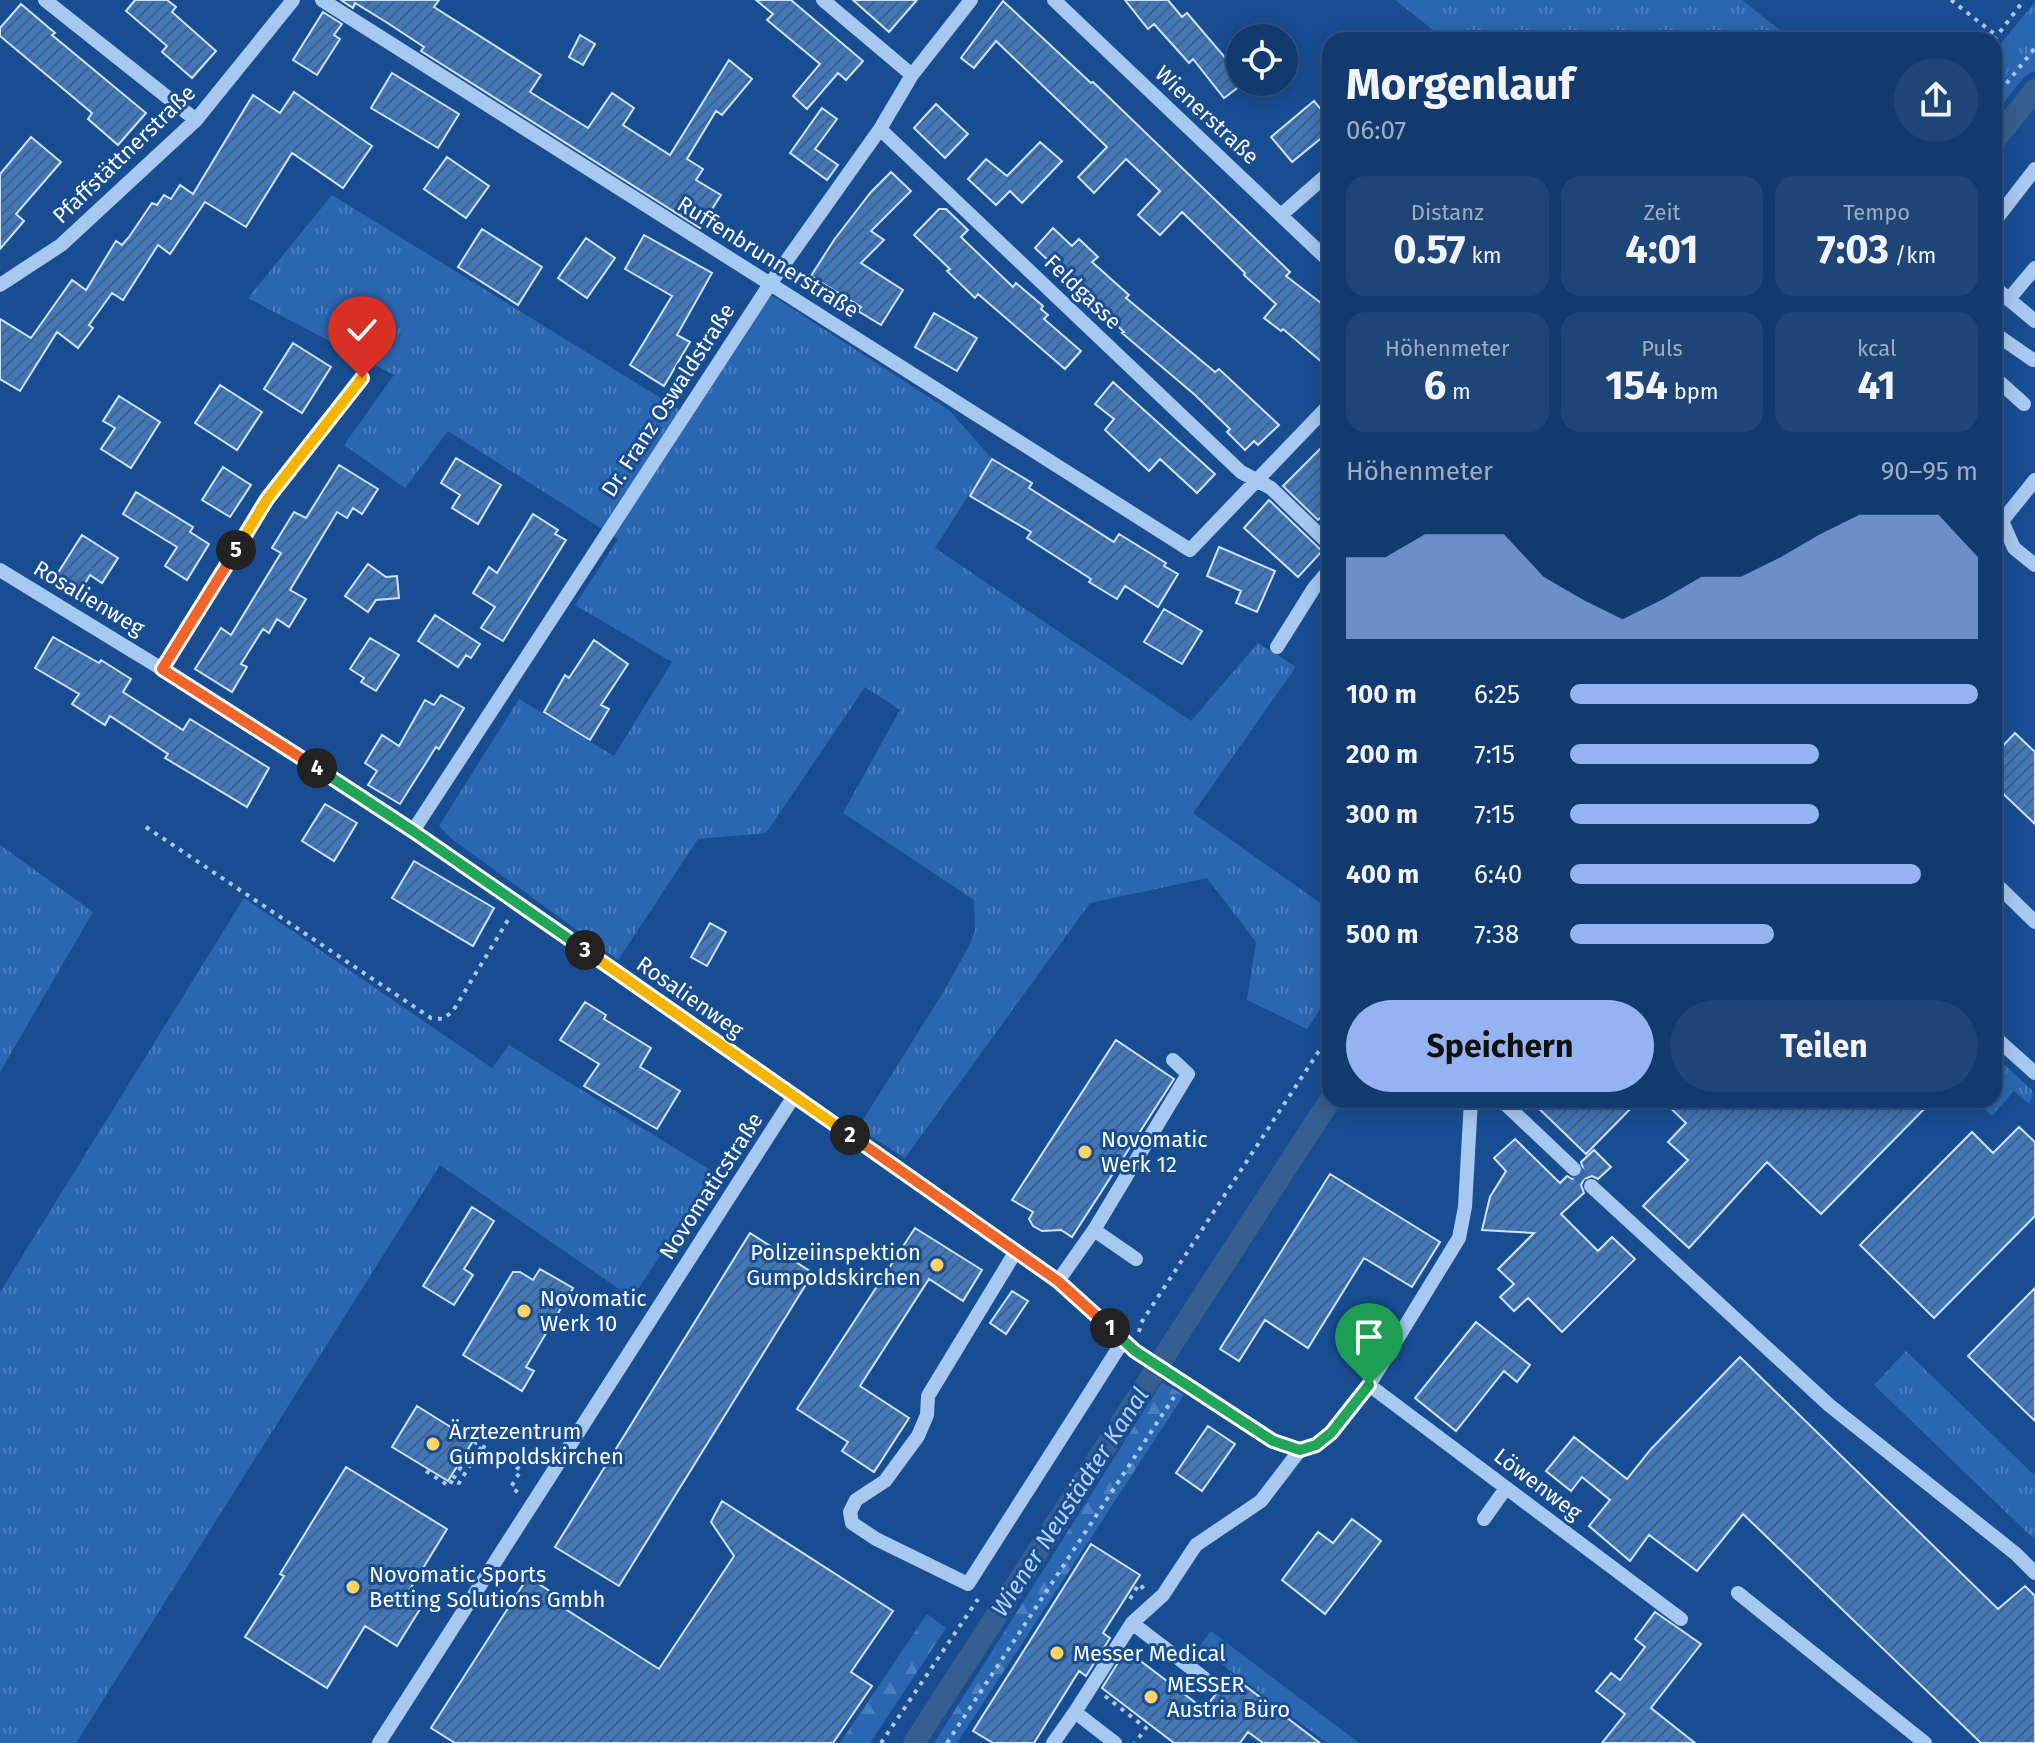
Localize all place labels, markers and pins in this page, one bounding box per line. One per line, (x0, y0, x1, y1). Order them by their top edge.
pin (328, 296, 396, 378)
pin: 5 (216, 530, 256, 570)
pin: 4 (297, 748, 337, 788)
pin: 3 (565, 930, 605, 970)
pin: 2 (830, 1115, 870, 1155)
place label: Novomatic Werk 12 (1101, 1126, 1208, 1178)
marker: Novomatic Werk 12 (1076, 1143, 1094, 1161)
place label: Polizeiinspektion Gumpoldskirchen (746, 1239, 921, 1291)
marker: Polizeiinspektion Gumpoldskirchen (928, 1256, 946, 1274)
place label: Novomatic Werk 10 (540, 1285, 647, 1337)
marker: Novomatic Werk 10 (515, 1302, 533, 1320)
pin (1335, 1303, 1403, 1385)
pin: 1 (1090, 1308, 1130, 1348)
place label: Ärztezentrum Gumpoldskirchen (449, 1418, 624, 1470)
marker: Ärztezentrum Gumpoldskirchen (424, 1435, 442, 1453)
place label: Novomatic Sports Betting Solutions Gmbh (369, 1561, 605, 1613)
marker: Novomatic Sports Betting Solutions Gmbh (344, 1578, 362, 1596)
place label: Messer Medical (1073, 1640, 1226, 1667)
marker: Messer Medical (1048, 1644, 1066, 1662)
place label: MESSER Austria Büro (1167, 1671, 1290, 1723)
marker: MESSER Austria Büro (1142, 1688, 1160, 1706)

